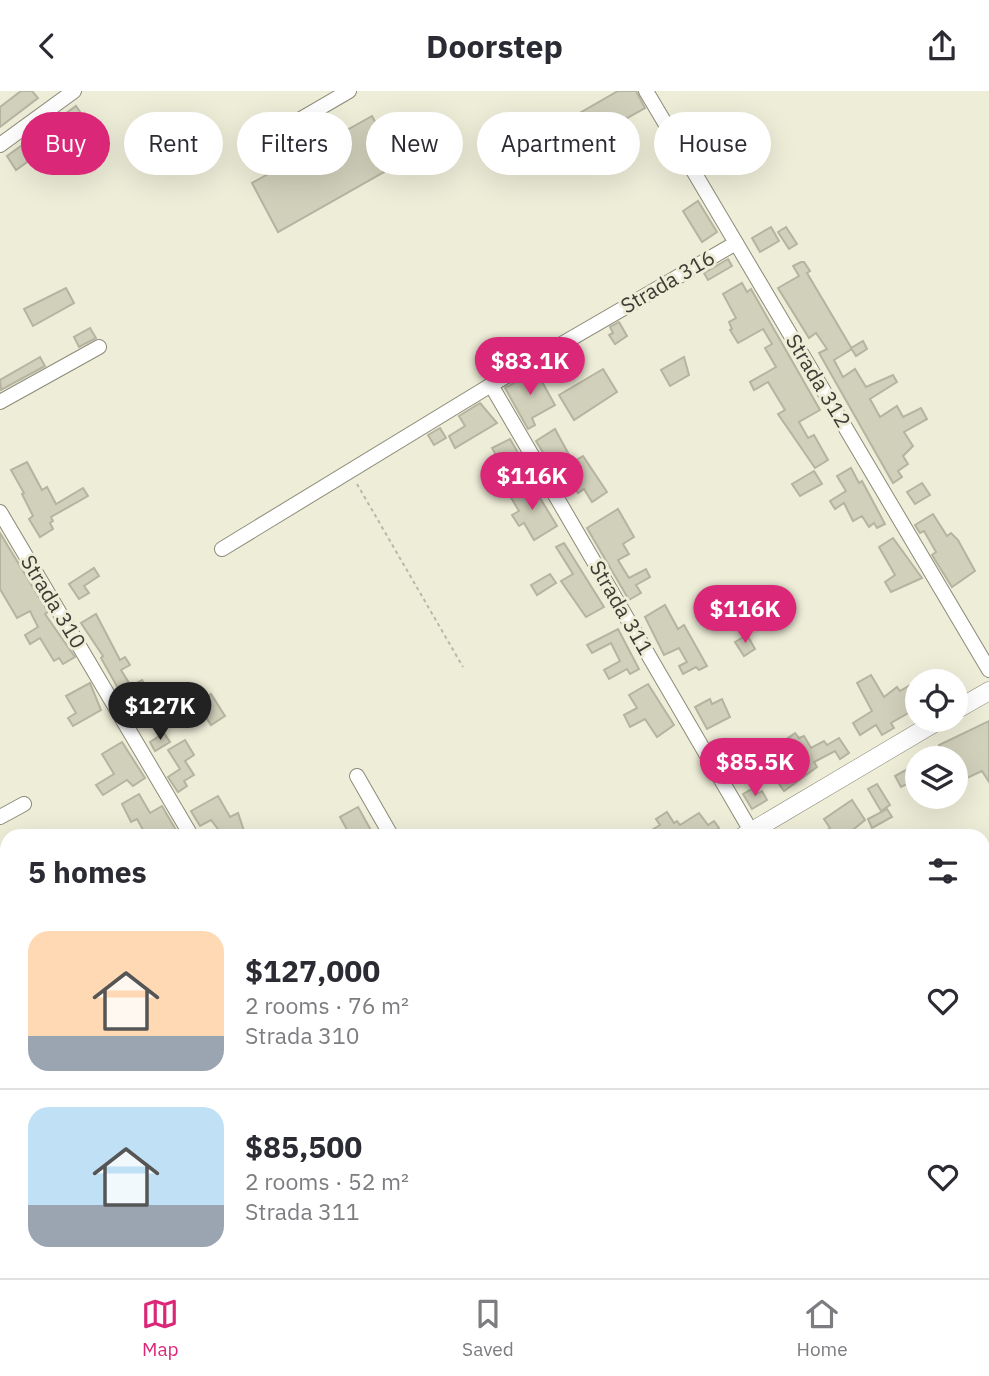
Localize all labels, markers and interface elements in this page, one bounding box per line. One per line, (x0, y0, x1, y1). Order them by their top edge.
text: Doorstep (426, 25, 563, 67)
icon: back (28, 27, 66, 65)
icon: share (923, 27, 961, 65)
chip: Buy (21, 112, 110, 175)
chip: Rent (124, 112, 223, 175)
chip: Filters (237, 112, 352, 175)
chip: New (366, 112, 463, 175)
chip: Apartment (477, 112, 640, 175)
chip: House (654, 112, 771, 175)
street label: Strada 316 (615, 243, 720, 319)
street label: Strada 312 (780, 328, 858, 433)
pin: $83.1K (473, 337, 587, 397)
text: $83.1K (491, 345, 569, 375)
pin: $116K (483, 453, 581, 512)
text: $116K (496, 460, 568, 490)
street label: Strada 310 (15, 549, 93, 654)
street label: Strada 311 (584, 555, 660, 660)
pin: $116K (696, 585, 794, 645)
text: $116K (709, 593, 781, 623)
map controls (905, 669, 968, 809)
button: locate (905, 669, 968, 732)
pin: $127K (111, 683, 209, 742)
text: $127K (124, 690, 196, 720)
pin: $85.5K (698, 739, 812, 798)
text: $85.5K (716, 746, 794, 776)
button: layers (905, 746, 968, 809)
text: 5 homes (28, 852, 147, 891)
icon: filters (924, 852, 962, 890)
text: $127,000 (245, 951, 380, 990)
icon: home (84, 959, 168, 1043)
icon: heart (924, 982, 962, 1020)
text: 2 rooms · 76 m² (245, 990, 409, 1020)
text: Strada 310 (245, 1020, 360, 1050)
text: $85,500 (245, 1127, 362, 1166)
icon: home (84, 1135, 168, 1219)
icon: heart (924, 1158, 962, 1196)
text: 2 rooms · 52 m² (245, 1166, 409, 1196)
text: Strada 311 (245, 1196, 360, 1226)
tab: Map (141, 1295, 179, 1361)
tab: Saved (462, 1295, 514, 1361)
tab: Home (797, 1295, 848, 1361)

